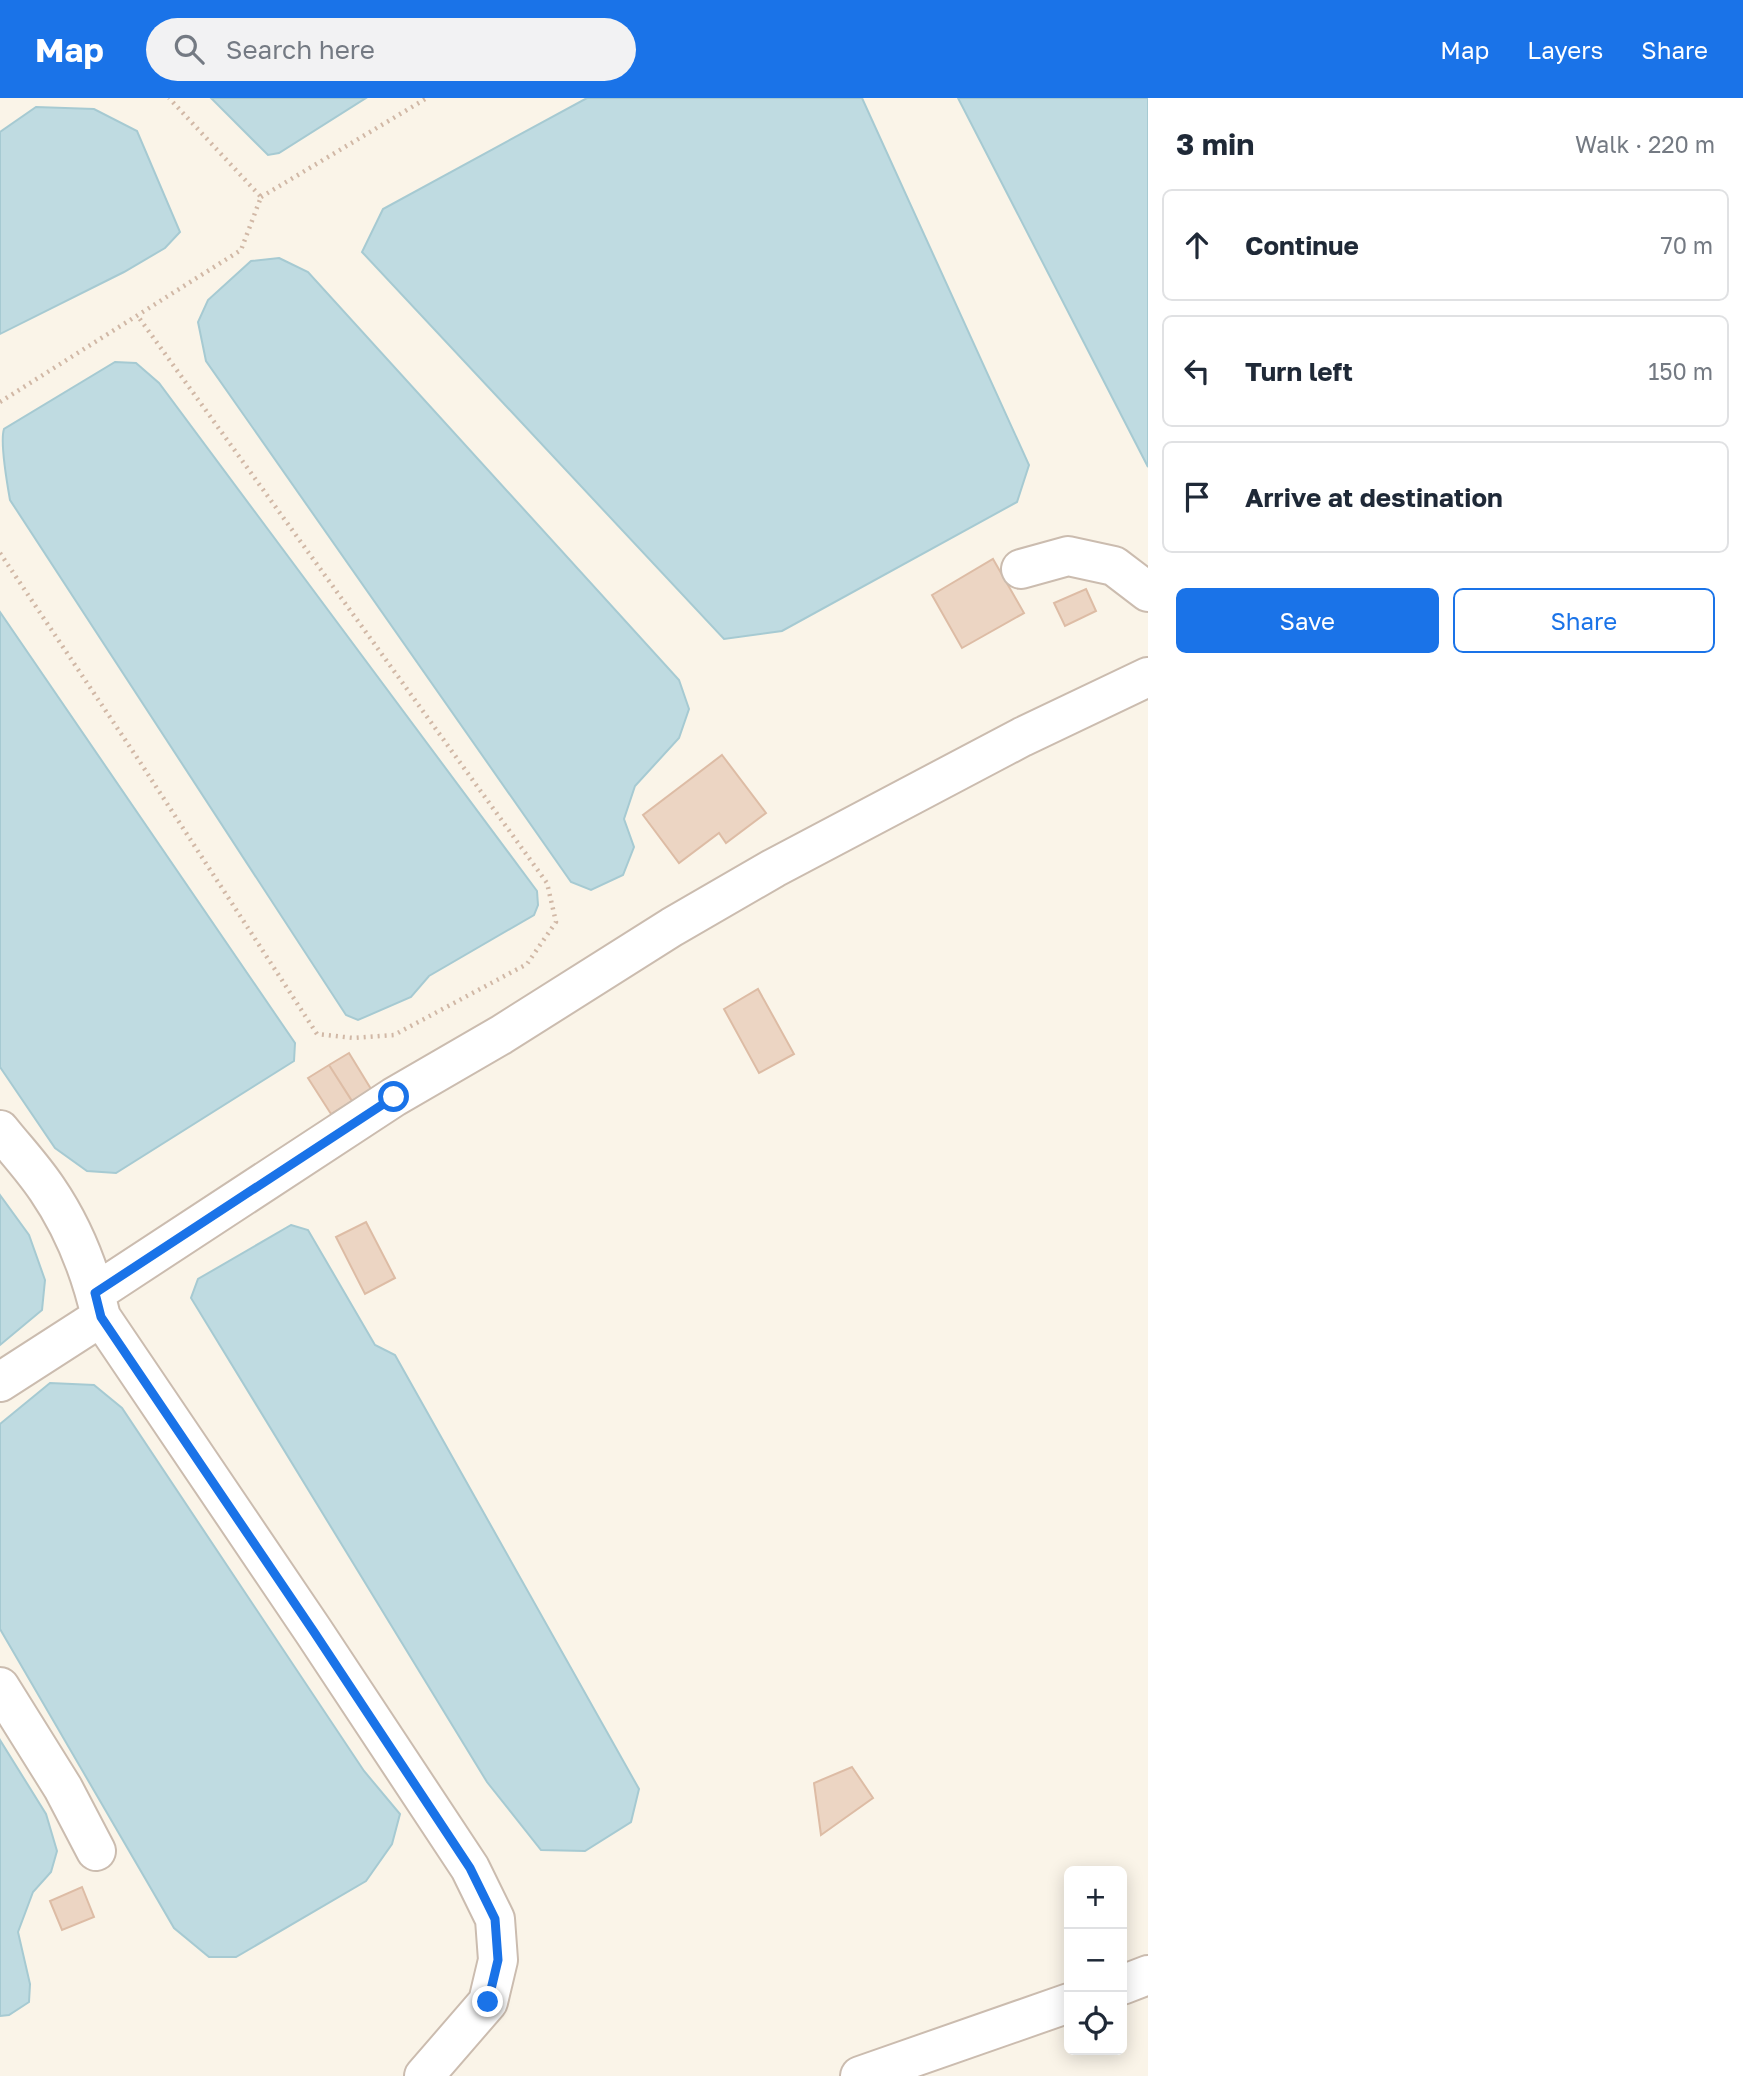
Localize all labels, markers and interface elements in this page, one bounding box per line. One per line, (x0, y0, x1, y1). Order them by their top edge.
search box (146, 18, 636, 81)
text: Map (35, 30, 104, 69)
icon: search (170, 30, 208, 68)
text: Search here (226, 34, 375, 65)
text: Map (1440, 35, 1489, 64)
text: Layers (1527, 35, 1603, 64)
text: Share (1641, 35, 1708, 64)
text: 3 min (1176, 126, 1254, 162)
text: Walk · 220 m (1575, 130, 1715, 158)
icon: ahead (1178, 226, 1216, 264)
text: Continue (1245, 230, 1359, 261)
text: 70 m (1660, 231, 1713, 259)
icon: left (1178, 352, 1216, 390)
text: Turn left (1245, 356, 1353, 387)
text: 150 m (1648, 357, 1713, 385)
icon: arrive (1178, 478, 1216, 516)
text: Arrive at destination (1245, 482, 1503, 513)
button: Save (1176, 588, 1439, 653)
button: Share (1453, 588, 1715, 653)
route start (378, 1081, 409, 1112)
map controls (1064, 1866, 1127, 2055)
button: + (1064, 1866, 1127, 1929)
button: − (1064, 1929, 1127, 1992)
route end (472, 1986, 503, 2017)
button: locate (1064, 1992, 1127, 2055)

